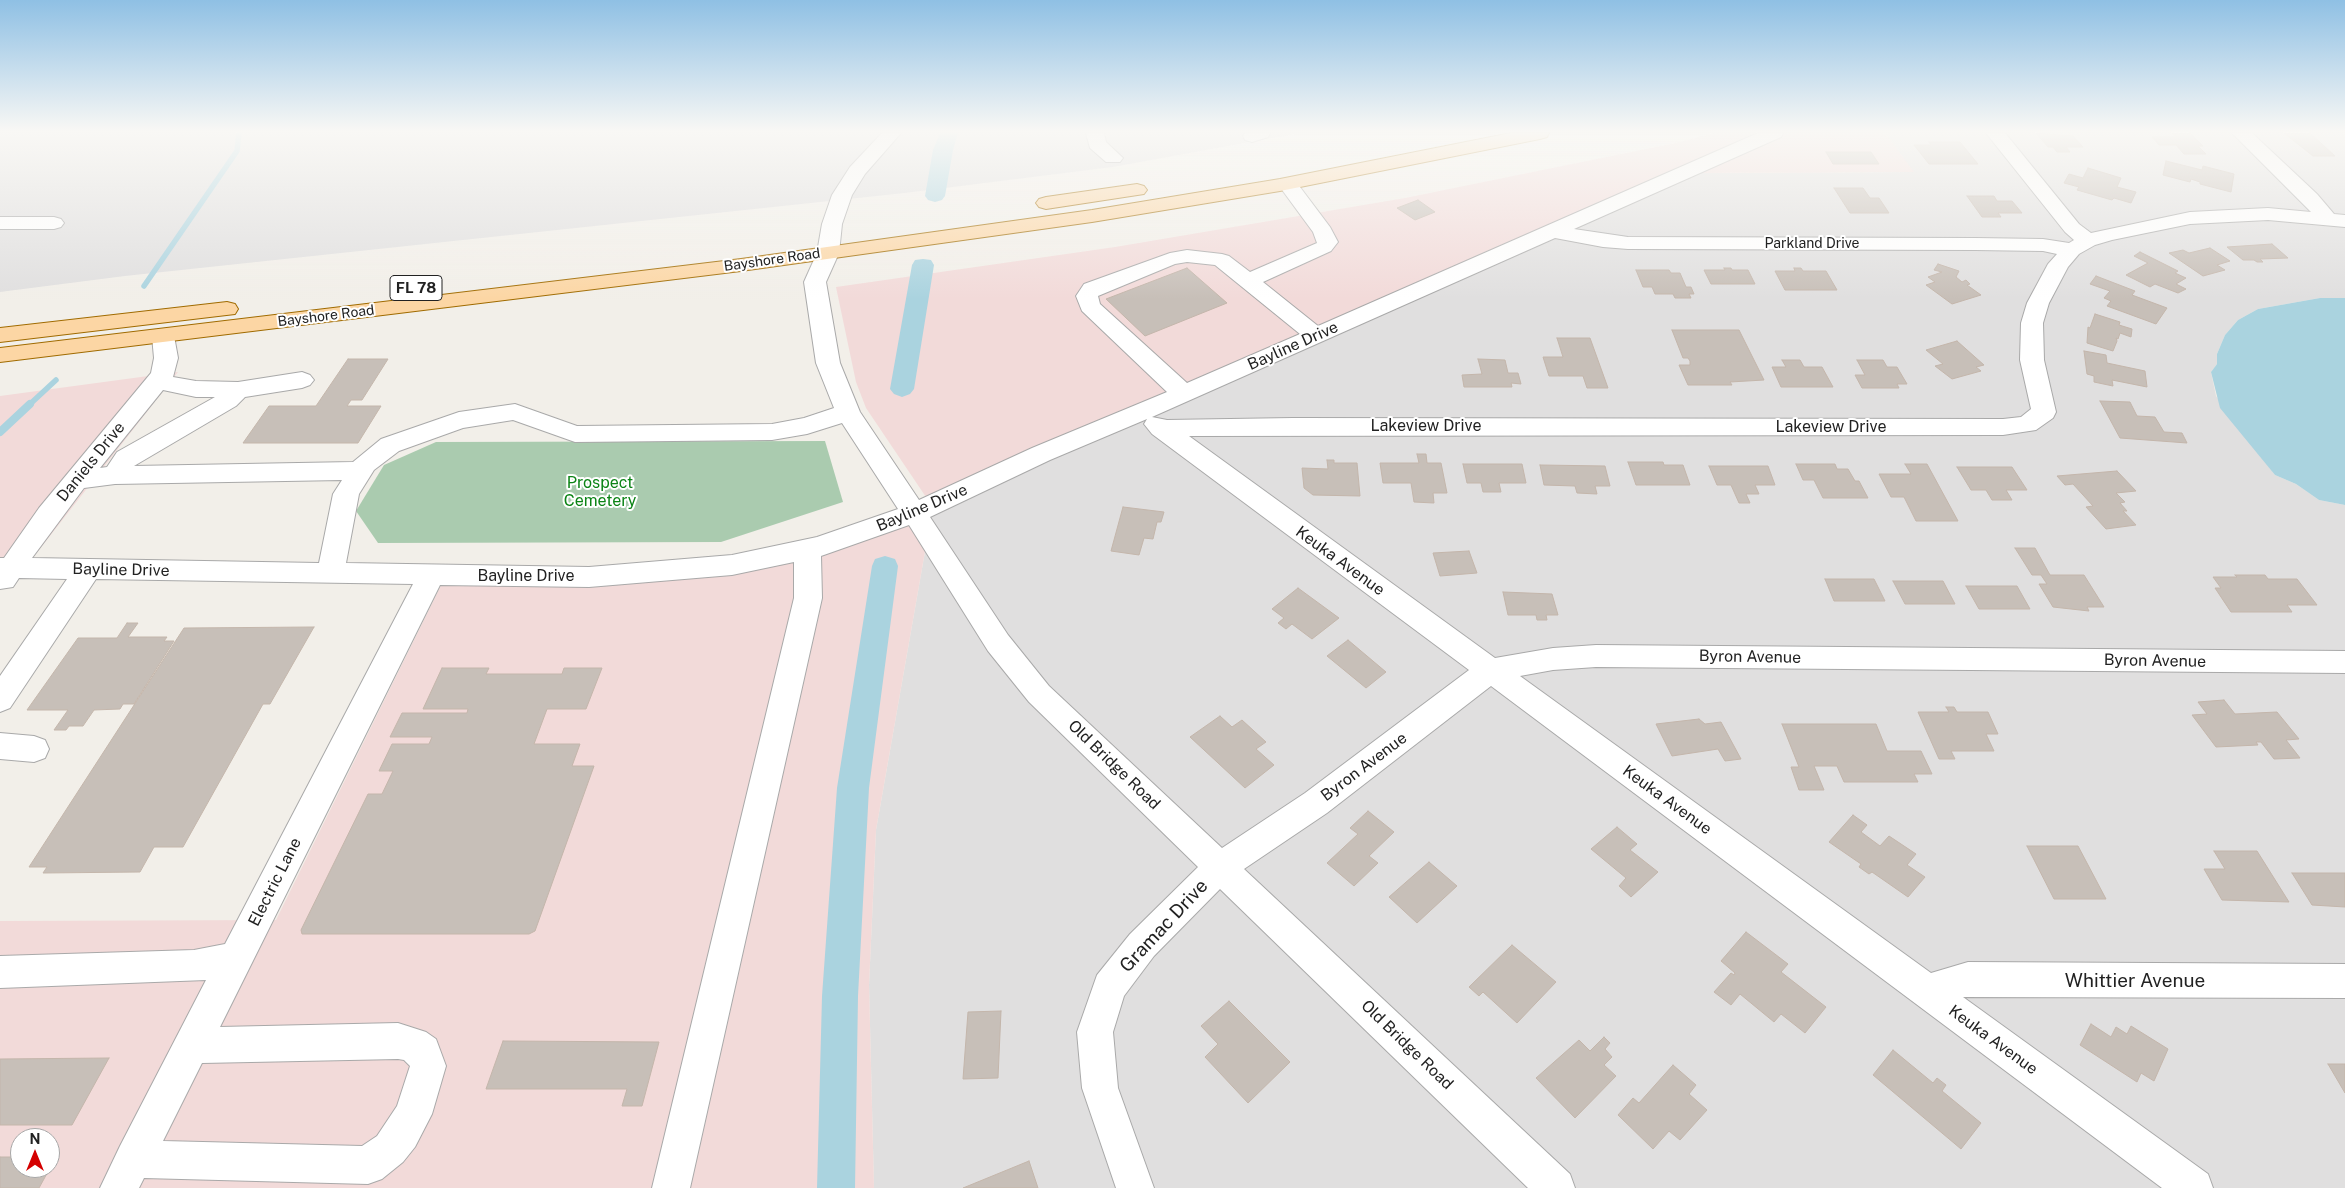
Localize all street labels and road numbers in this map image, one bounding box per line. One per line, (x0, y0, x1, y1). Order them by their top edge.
street label: Parkland Drive (1764, 236, 1860, 252)
street label: Bayshore Road (723, 245, 821, 275)
road number: FL 78 (390, 276, 442, 300)
street label: Bayshore Road (277, 302, 375, 330)
street label: Bayline Drive (1245, 317, 1341, 375)
street label: Lakeview Drive (1371, 416, 1481, 436)
street label: Lakeview Drive (1776, 417, 1886, 437)
street label: Daniels Drive (53, 418, 129, 506)
street label: Bayline Drive (874, 480, 970, 536)
street label: Keuka Avenue (1292, 522, 1388, 600)
street label: Bayline Drive (72, 560, 170, 580)
street label: Bayline Drive (477, 566, 575, 586)
street label: Byron Avenue (1699, 647, 1801, 667)
street label: Byron Avenue (2104, 651, 2206, 671)
street label: Old Bridge Road (1064, 716, 1164, 814)
street label: Byron Avenue (1317, 728, 1411, 806)
street label: Keuka Avenue (1619, 761, 1715, 839)
street label: Electric Lane (244, 835, 306, 929)
street label: Gramac Drive (1115, 875, 1213, 977)
street label: Whittier Avenue (2065, 970, 2205, 992)
street label: Old Bridge Road (1357, 996, 1457, 1094)
street label: Keuka Avenue (1945, 1001, 2041, 1079)

